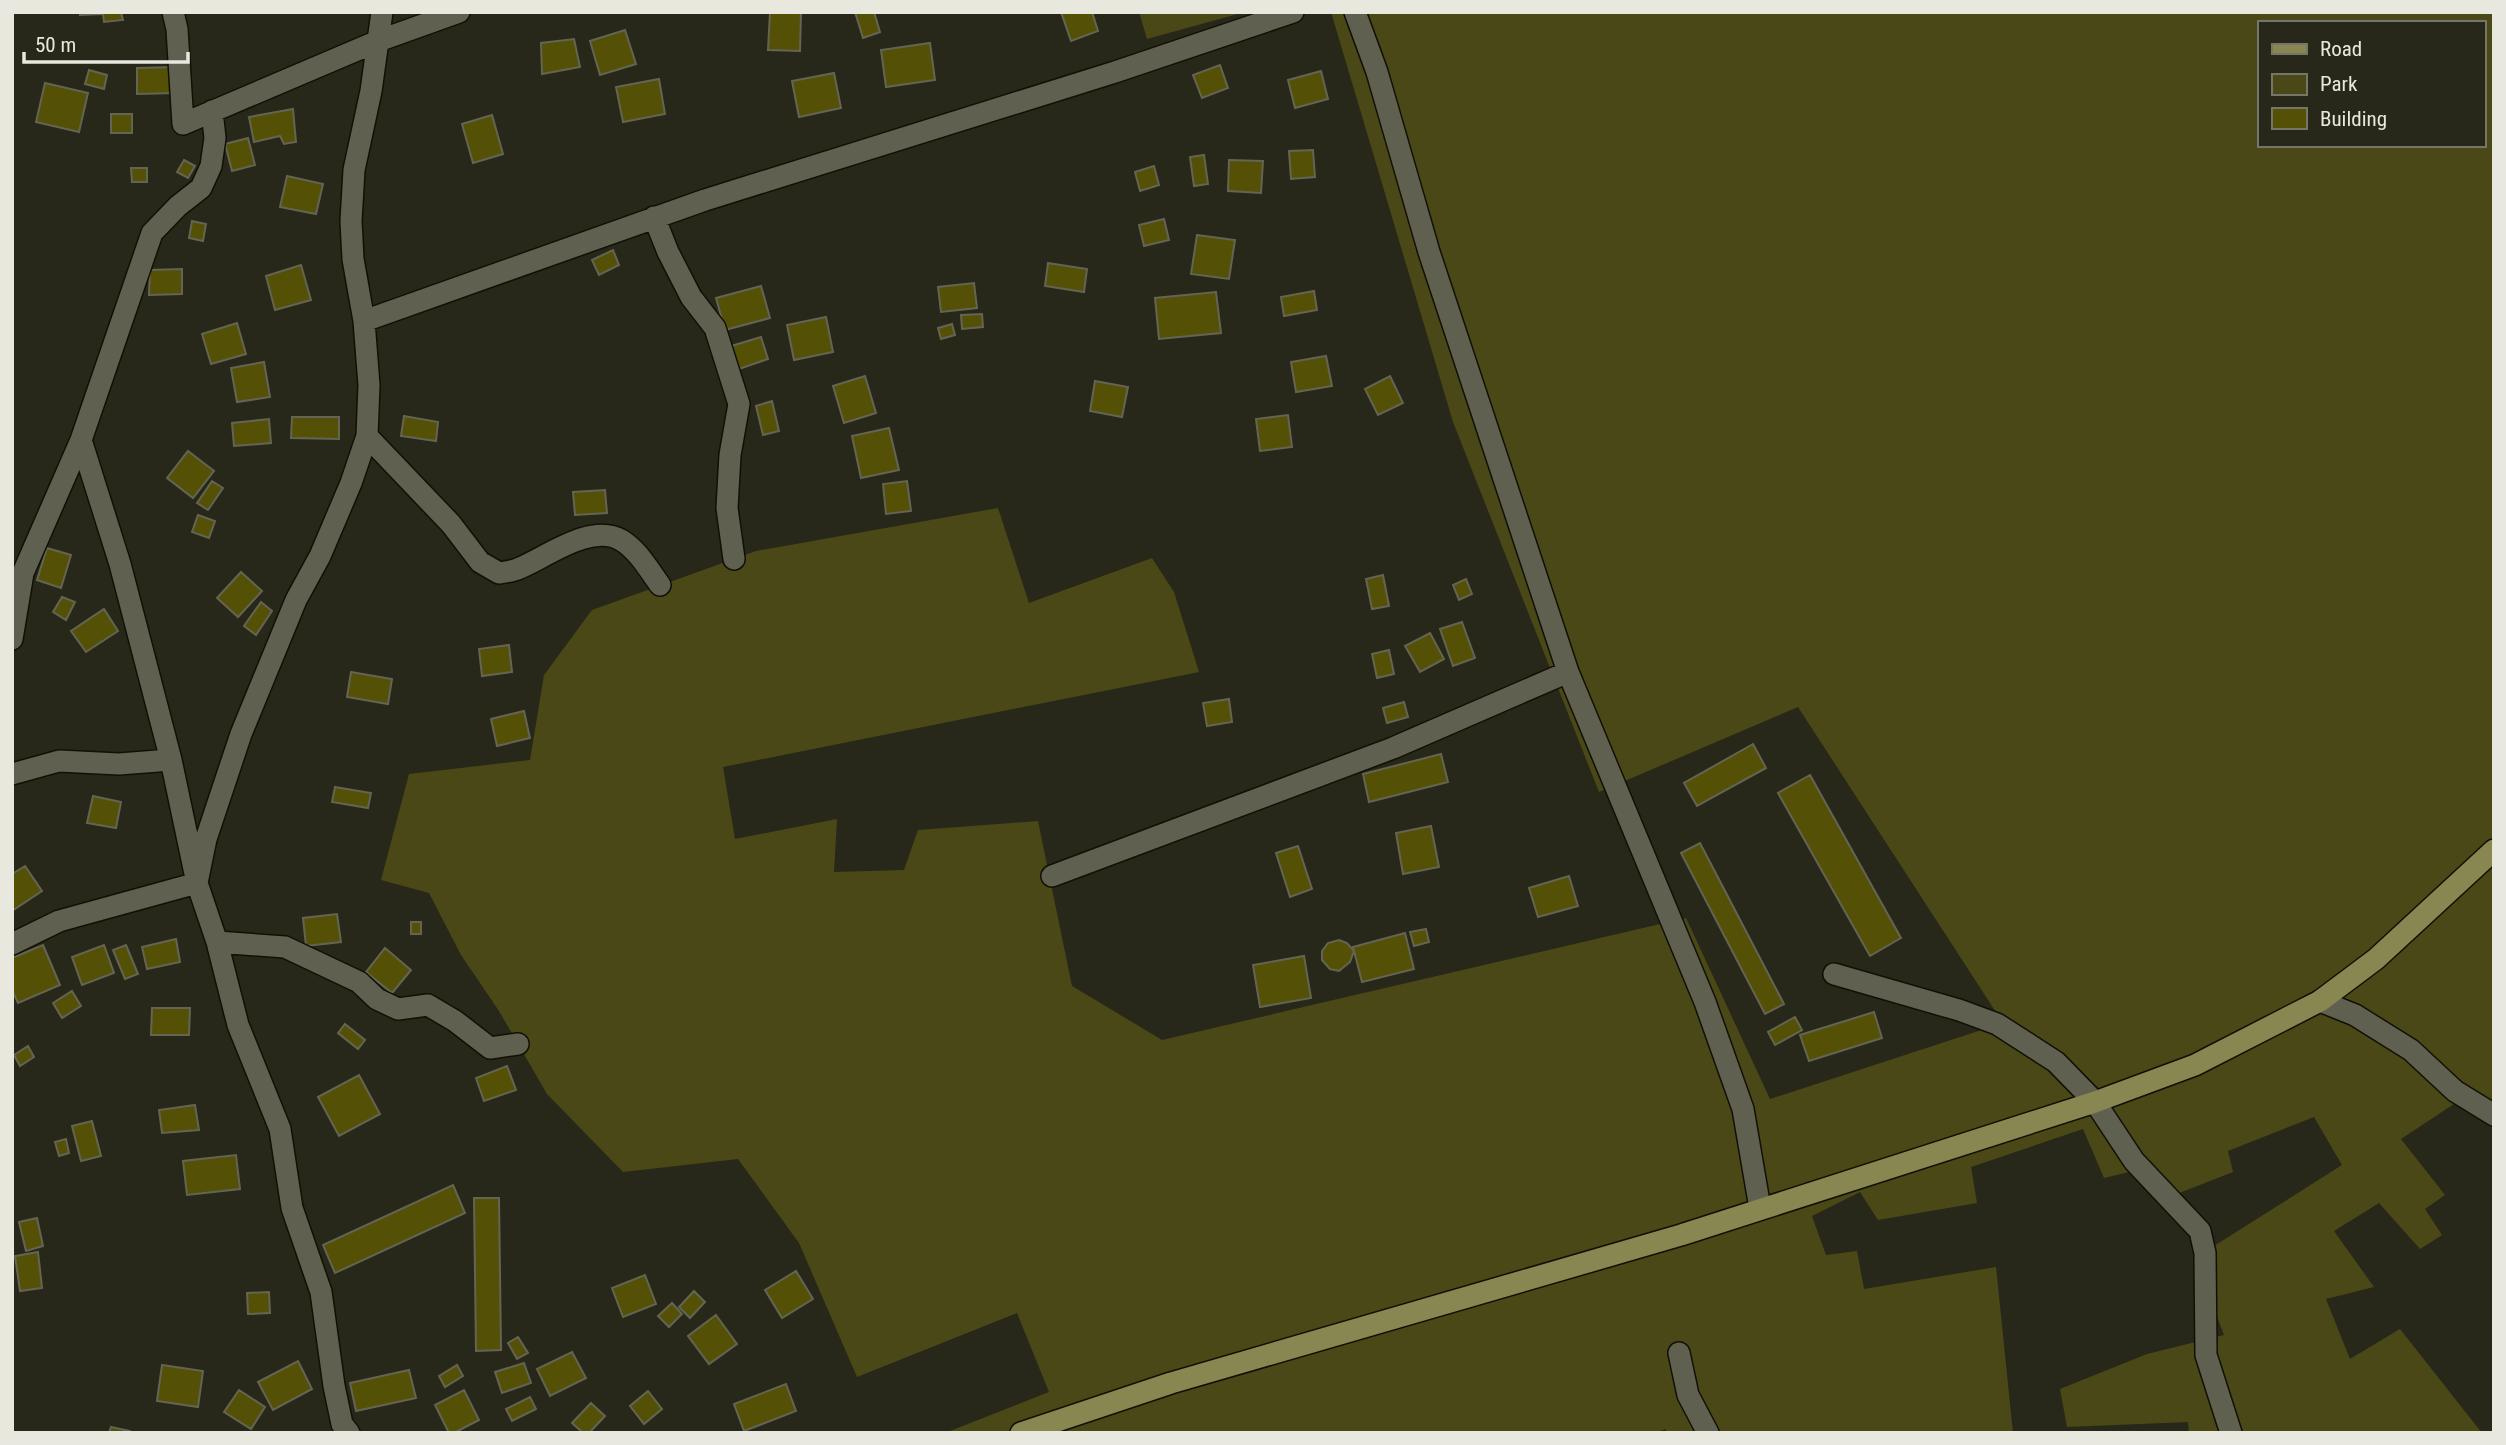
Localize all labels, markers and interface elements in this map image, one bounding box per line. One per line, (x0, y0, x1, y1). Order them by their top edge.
scale bar (24, 21, 189, 65)
legend (2258, 21, 2485, 147)
text: 50 m (35, 33, 76, 57)
text: Road (2320, 37, 2362, 61)
text: Park (2320, 72, 2358, 96)
text: Building (2320, 107, 2387, 131)

